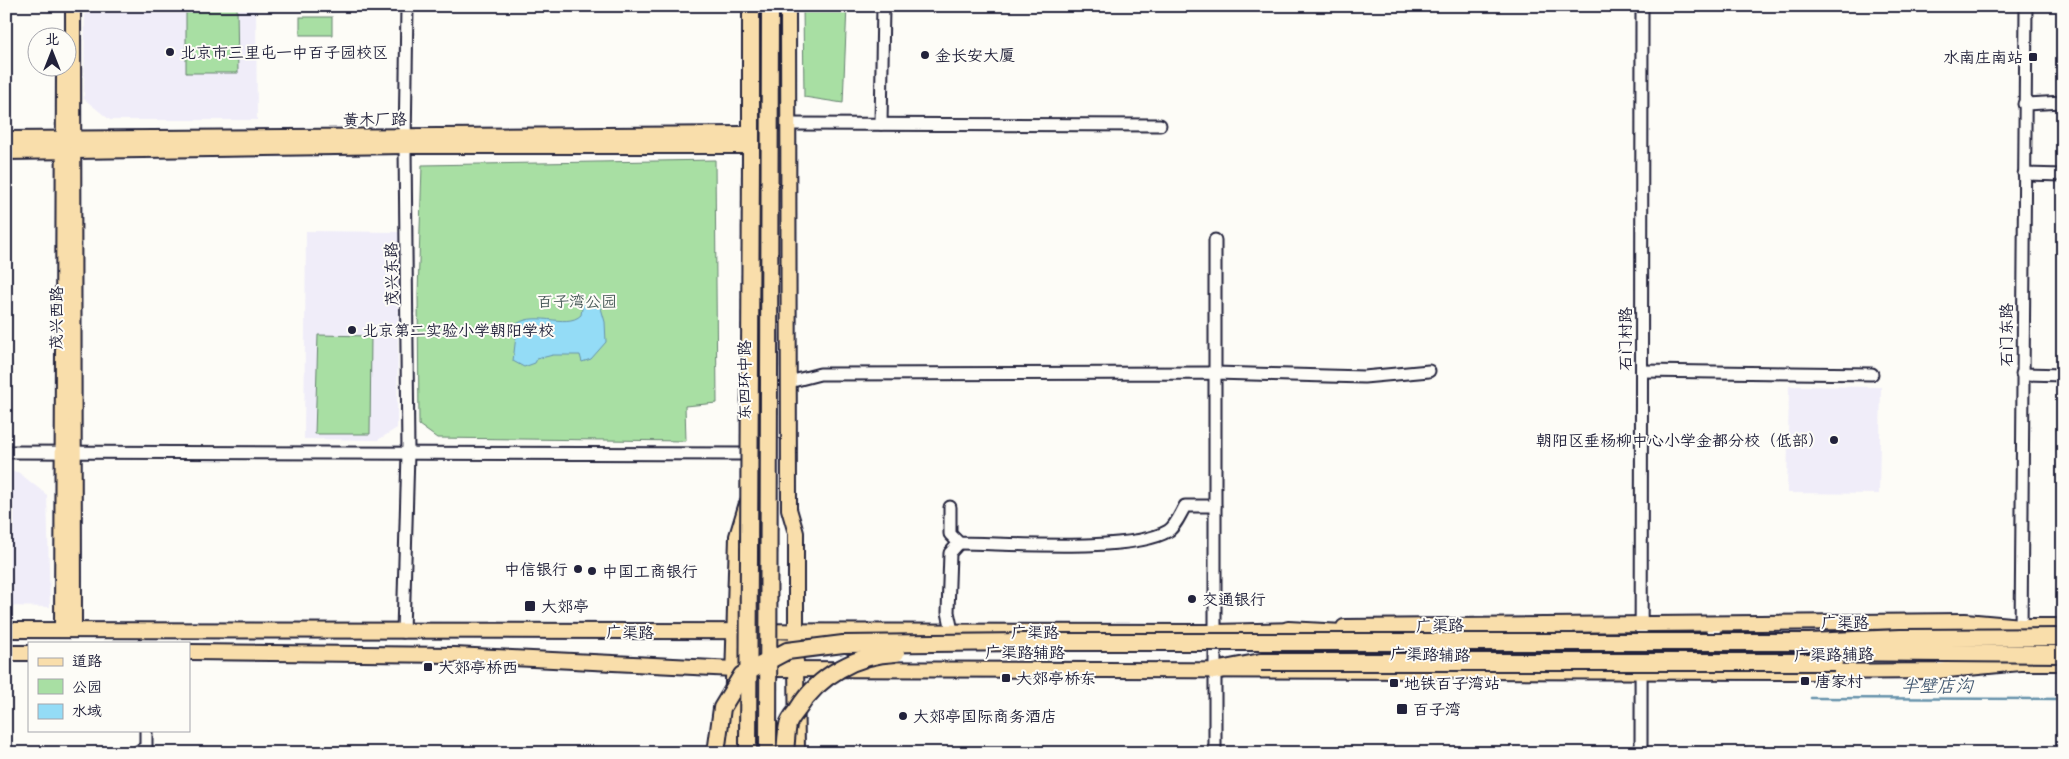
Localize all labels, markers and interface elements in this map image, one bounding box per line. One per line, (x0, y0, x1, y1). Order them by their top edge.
north arrow (28, 28, 78, 78)
text: 北 (45, 29, 59, 48)
place label: 北京市三里屯一中百子园校区 (180, 41, 388, 63)
place label: 金长安大厦 (935, 44, 1015, 66)
marker: 北京市三里屯一中百子园校区 (164, 46, 176, 58)
place label: 水南庄南站 (1943, 46, 2023, 68)
marker: 金长安大厦 (919, 49, 931, 61)
marker: 水南庄南站 (2027, 51, 2039, 63)
street label: 黄木厂路 (343, 107, 407, 131)
street label: 茂兴东路 (379, 242, 403, 306)
street label: 茂兴西路 (45, 286, 67, 350)
park label: 百子湾公园 (537, 290, 617, 312)
street label: 石门东路 (1995, 303, 2017, 367)
street label: 石门村路 (1614, 307, 1636, 371)
place label: 北京第二实验小学朝阳学校 (362, 319, 554, 341)
marker: 北京第二实验小学朝阳学校 (346, 324, 358, 336)
street label: 东四环中路 (733, 340, 755, 420)
place label: 朝阳区垂杨柳中心小学金都分校（低部） (1536, 429, 1824, 451)
marker: 朝阳区垂杨柳中心小学金都分校（低部） (1828, 434, 1840, 446)
place label: 中信银行 (504, 558, 568, 580)
place label: 中国工商银行 (602, 560, 698, 582)
marker: 中信银行 (572, 563, 584, 575)
marker: 中国工商银行 (586, 565, 598, 577)
place label: 交通银行 (1202, 588, 1266, 610)
marker: 交通银行 (1186, 593, 1198, 605)
place label: 大郊亭 (541, 595, 589, 617)
marker: 大郊亭 (523, 599, 537, 613)
street label: 广渠路 (1821, 611, 1869, 633)
street label: 广渠路 (1416, 614, 1464, 636)
street label: 广渠路 (606, 621, 654, 643)
street label: 广渠路 (1011, 621, 1059, 643)
street label: 广渠路辅路 (985, 641, 1065, 663)
legend (28, 642, 190, 732)
street label: 广渠路辅路 (1390, 642, 1470, 666)
street label: 广渠路辅路 (1794, 642, 1874, 666)
text: 道路 (72, 650, 102, 671)
place label: 大郊亭桥西 (438, 656, 518, 678)
marker: 大郊亭桥西 (422, 661, 434, 673)
place label: 大郊亭桥东 (1016, 667, 1096, 689)
place label: 唐家村 (1815, 670, 1863, 692)
marker: 大郊亭桥东 (1000, 672, 1012, 684)
place label: 地铁百子湾站 (1404, 672, 1500, 694)
water label: 半壁店沟 (1901, 673, 1975, 698)
marker: 唐家村 (1799, 675, 1811, 687)
text: 公园 (72, 676, 102, 697)
marker: 地铁百子湾站 (1388, 677, 1400, 689)
place label: 百子湾 (1413, 698, 1461, 720)
text: 水域 (72, 700, 102, 721)
marker: 百子湾 (1395, 702, 1409, 716)
place label: 大郊亭国际商务酒店 (913, 705, 1057, 727)
marker: 大郊亭国际商务酒店 (897, 710, 909, 722)

